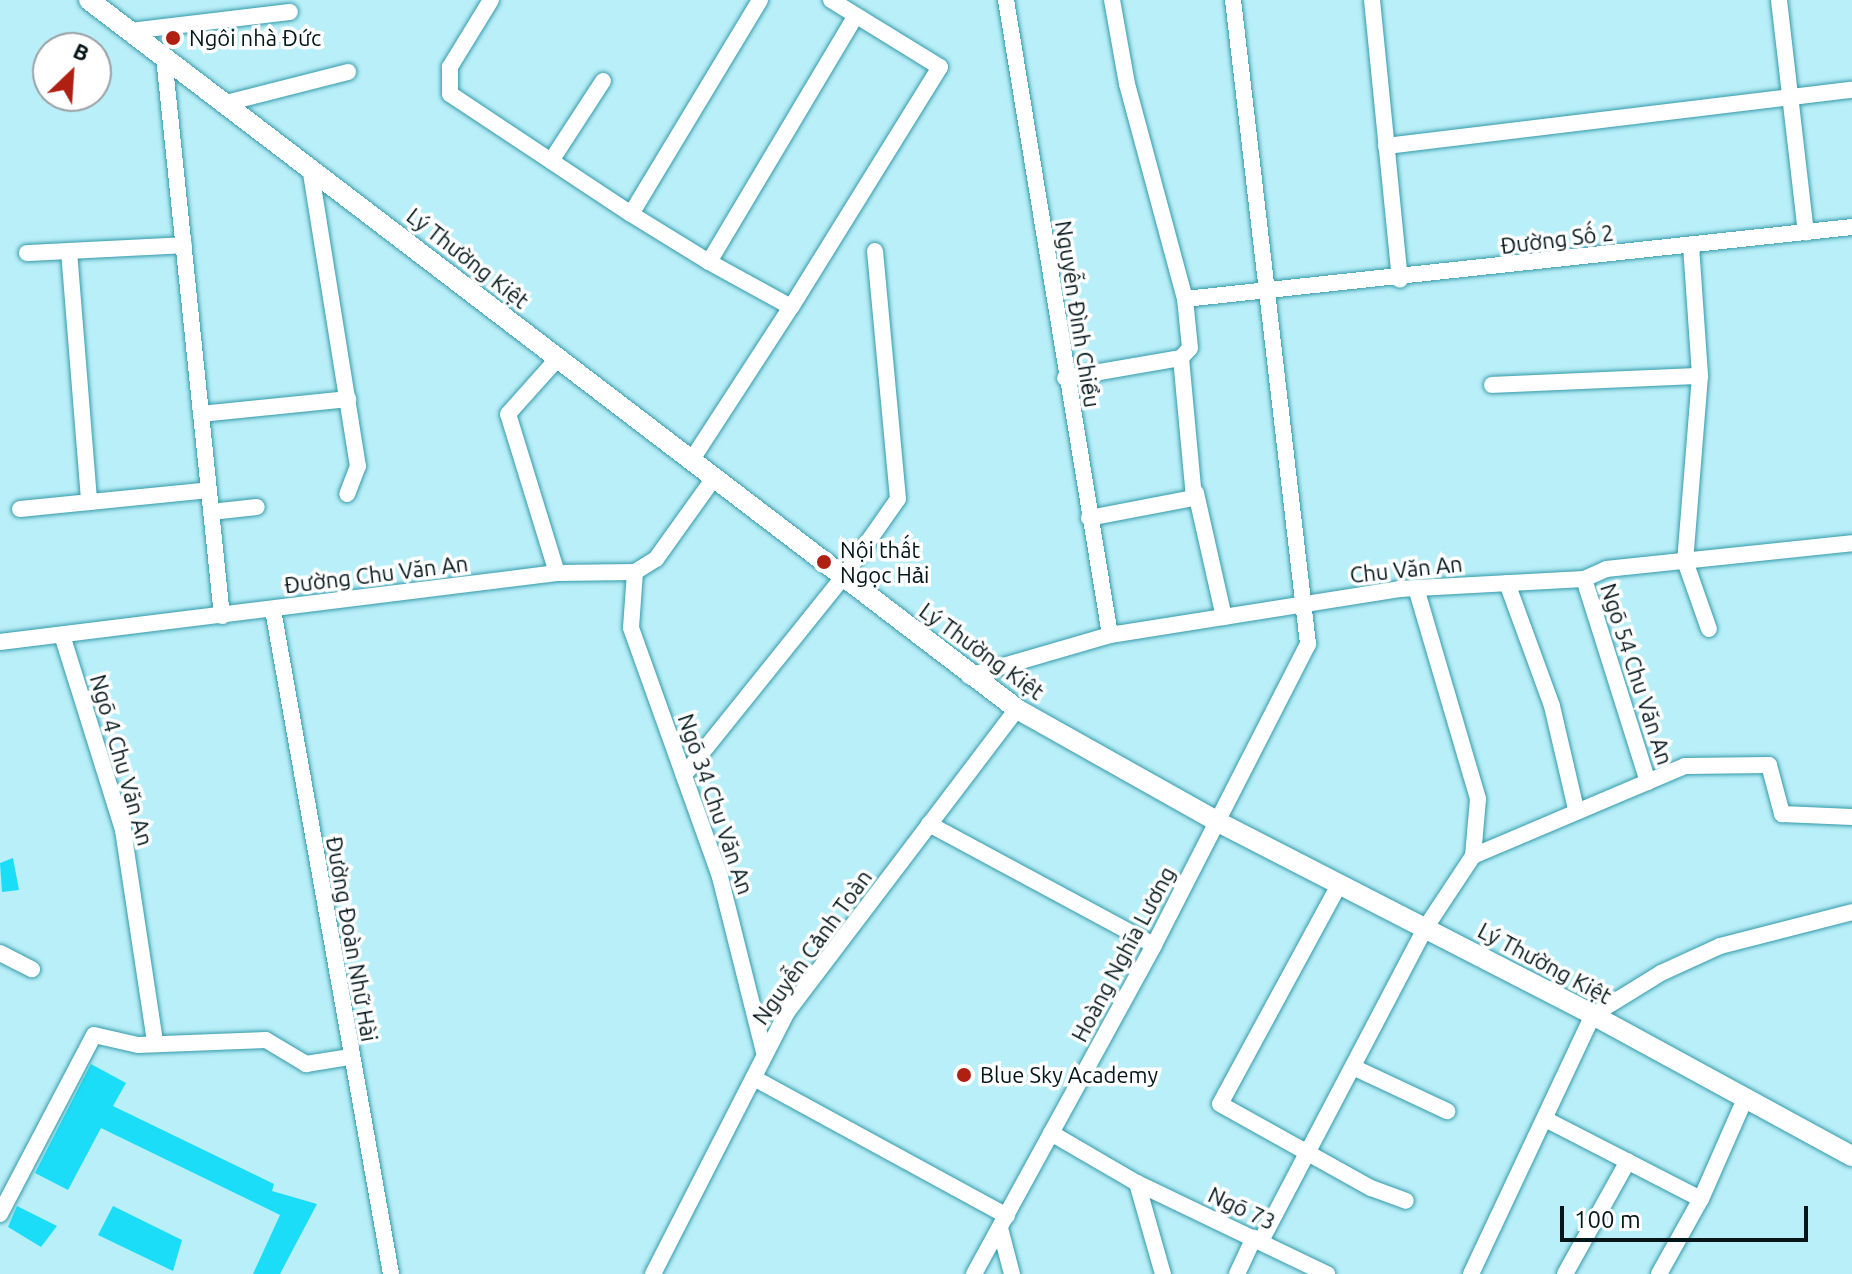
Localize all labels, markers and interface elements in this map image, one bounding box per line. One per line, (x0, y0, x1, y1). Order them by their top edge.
place label: Ngôi nhà Đức (189, 25, 321, 51)
marker: Ngôi nhà Đức (164, 29, 182, 47)
north arrow (32, 32, 112, 112)
text: B (70, 37, 93, 66)
street label: Lý Thường Kiệt (402, 202, 534, 314)
street label: Nguyễn Đình Chiểu (1050, 219, 1106, 409)
street label: Đường Số 2 (1499, 219, 1615, 259)
place label: Nội thất Ngọc Hải (840, 536, 929, 588)
street label: Đường Chu Văn An (283, 550, 469, 598)
street label: Chu Văn An (1348, 550, 1464, 588)
marker: Nội thất Ngọc Hải (815, 553, 833, 571)
street label: Ngõ 54 Chu Văn An (1595, 580, 1679, 768)
street label: Lý Thường Kiệt (915, 597, 1049, 705)
street label: Ngõ 4 Chu Văn An (85, 671, 159, 849)
street label: Ngõ 34 Chu Văn An (673, 710, 759, 898)
street label: Đường Đoàn Nhữ Hài (321, 834, 383, 1044)
street label: Hoàng Nghĩa Lương (1066, 862, 1180, 1046)
street label: Nguyễn Cảnh Toàn (747, 864, 877, 1030)
street label: Lý Thường Kiệt (1474, 917, 1616, 1009)
place label: Blue Sky Academy (980, 1062, 1158, 1088)
marker: Blue Sky Academy (955, 1066, 973, 1084)
street label: Ngõ 73 (1204, 1181, 1280, 1235)
scale bar (1564, 1190, 1812, 1240)
text: 100 m (1574, 1206, 1641, 1233)

